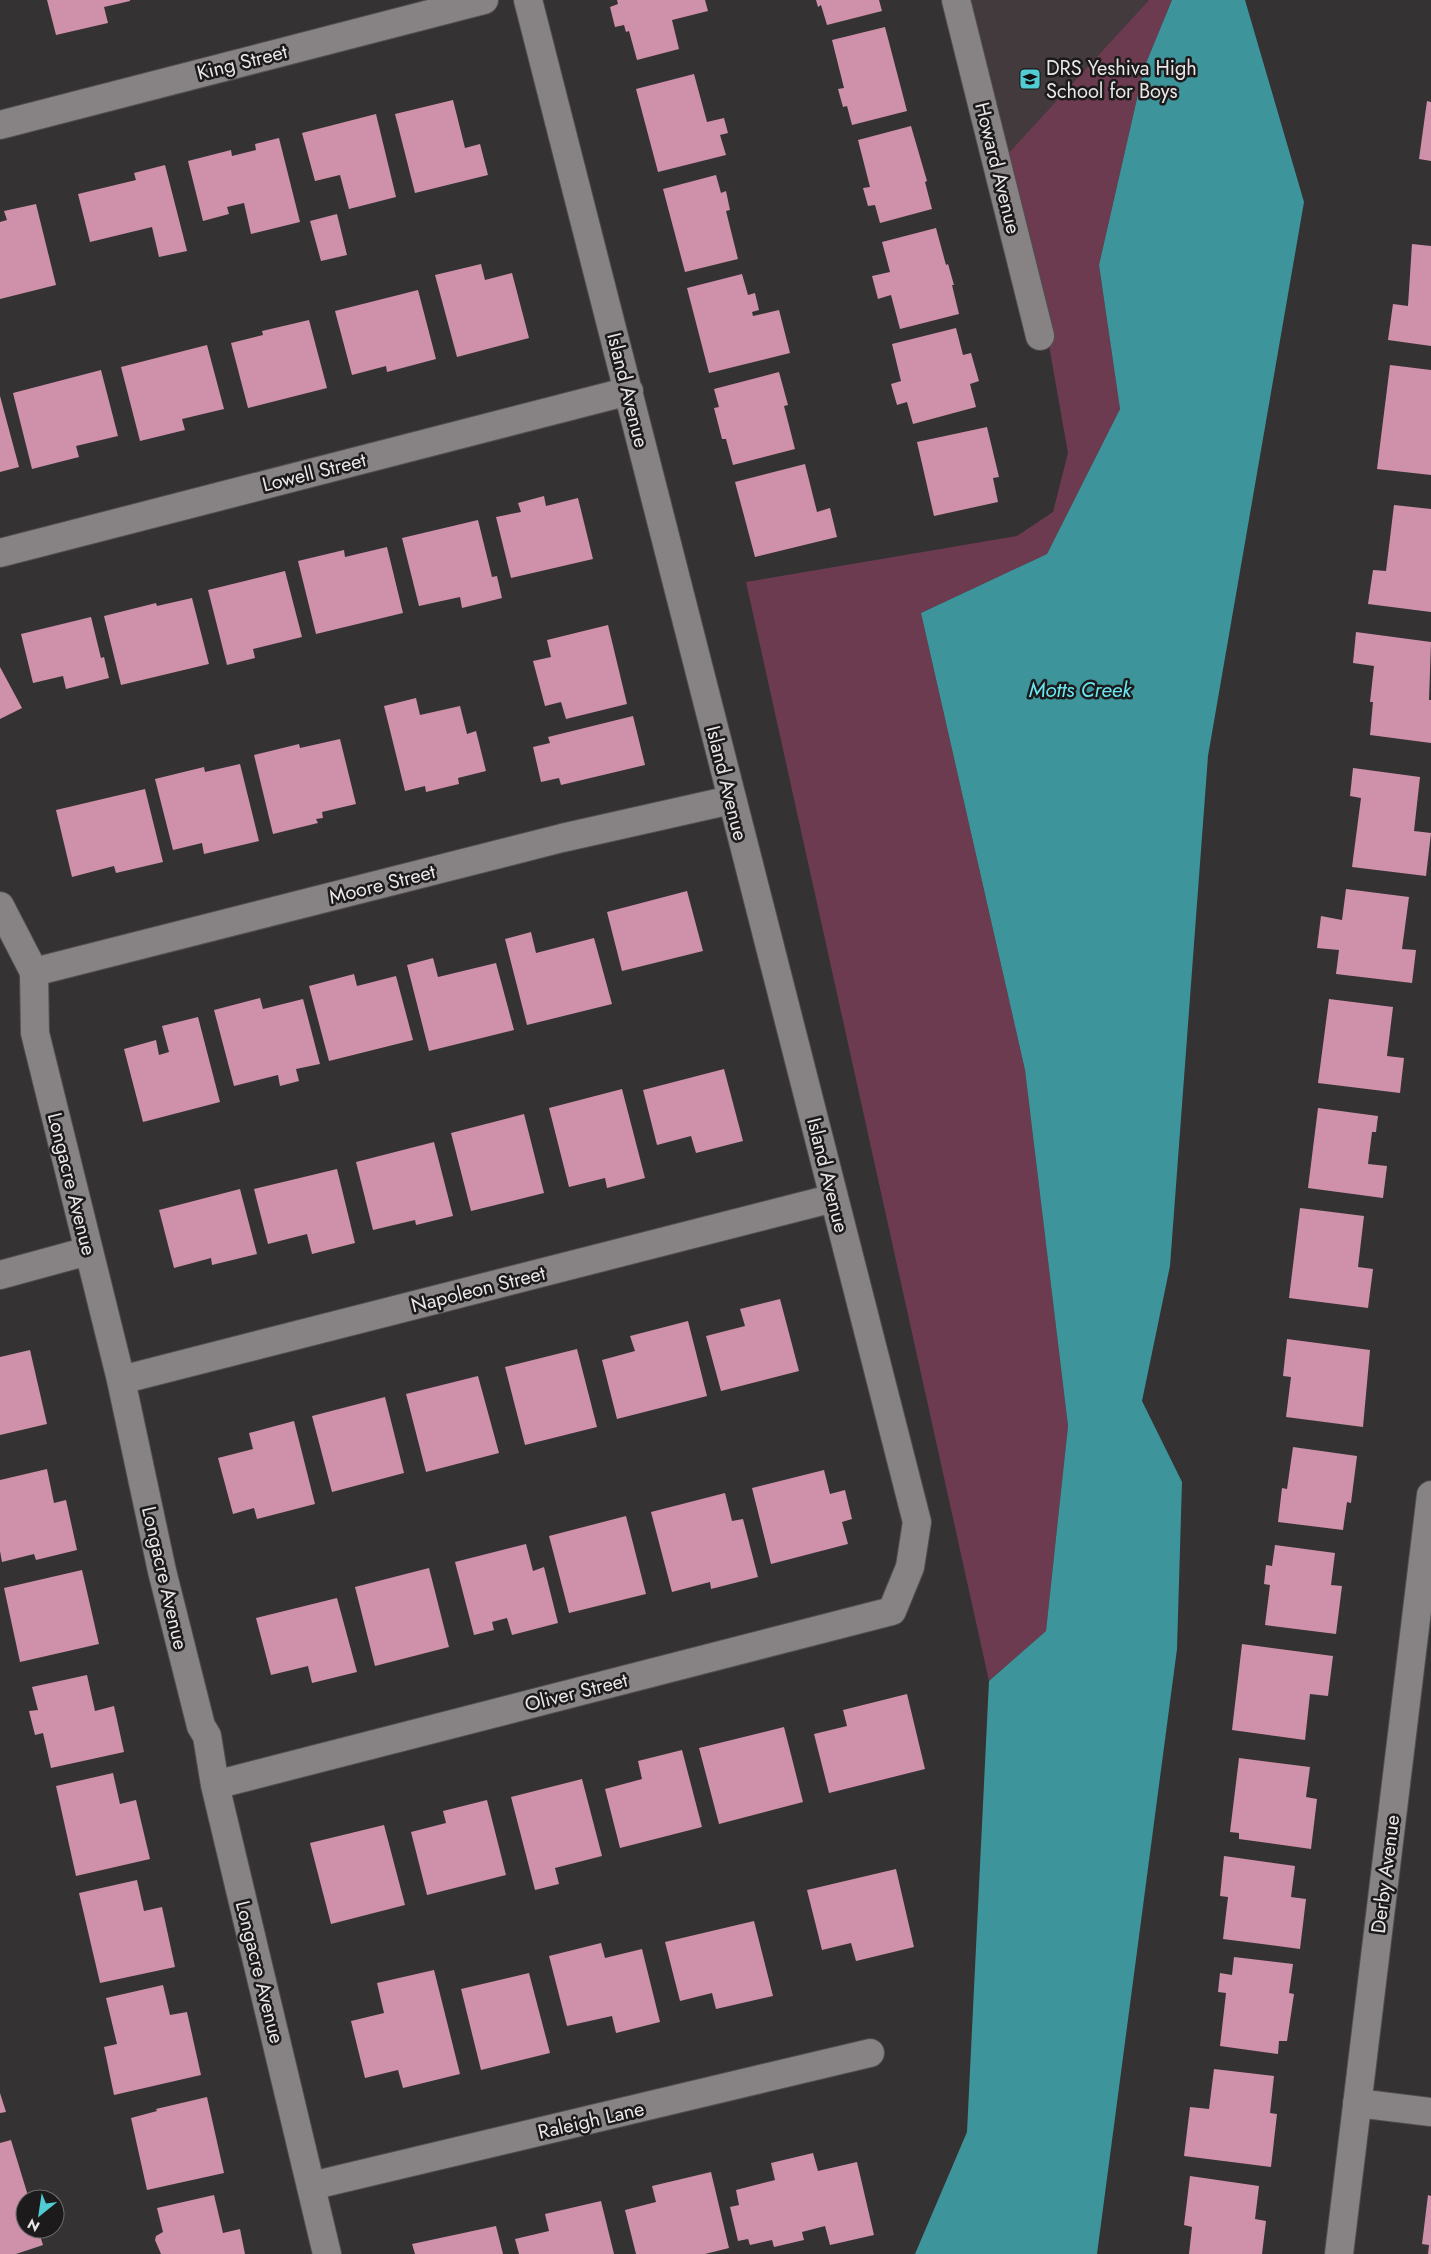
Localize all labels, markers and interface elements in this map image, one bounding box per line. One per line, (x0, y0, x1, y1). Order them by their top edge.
street label: King Street (194, 37, 291, 88)
place label: DRS Yeshiva High School for Boys (1046, 54, 1197, 106)
school or university icon: DRS Yeshiva High School for Boys (1018, 67, 1042, 91)
street label: Howard Avenue (967, 99, 1028, 237)
street label: Island Avenue (599, 330, 656, 451)
street label: Lowell Street (259, 446, 369, 499)
water label: Motts Creek (1029, 675, 1132, 705)
street label: Island Avenue (698, 723, 755, 844)
street label: Moore Street (326, 857, 439, 912)
street label: Longacre Avenue (40, 1110, 103, 1259)
street label: Island Avenue (799, 1115, 856, 1236)
street label: Napoleon Street (408, 1259, 549, 1320)
street label: Longacre Avenue (134, 1504, 195, 1653)
street label: Oliver Street (522, 1666, 631, 1719)
street label: Derby Avenue (1364, 1813, 1407, 1935)
street label: Longacre Avenue (228, 1898, 291, 2047)
street label: Raleigh Lane (535, 2094, 647, 2147)
north arrow (15, 2189, 65, 2239)
text: N (24, 2214, 43, 2237)

